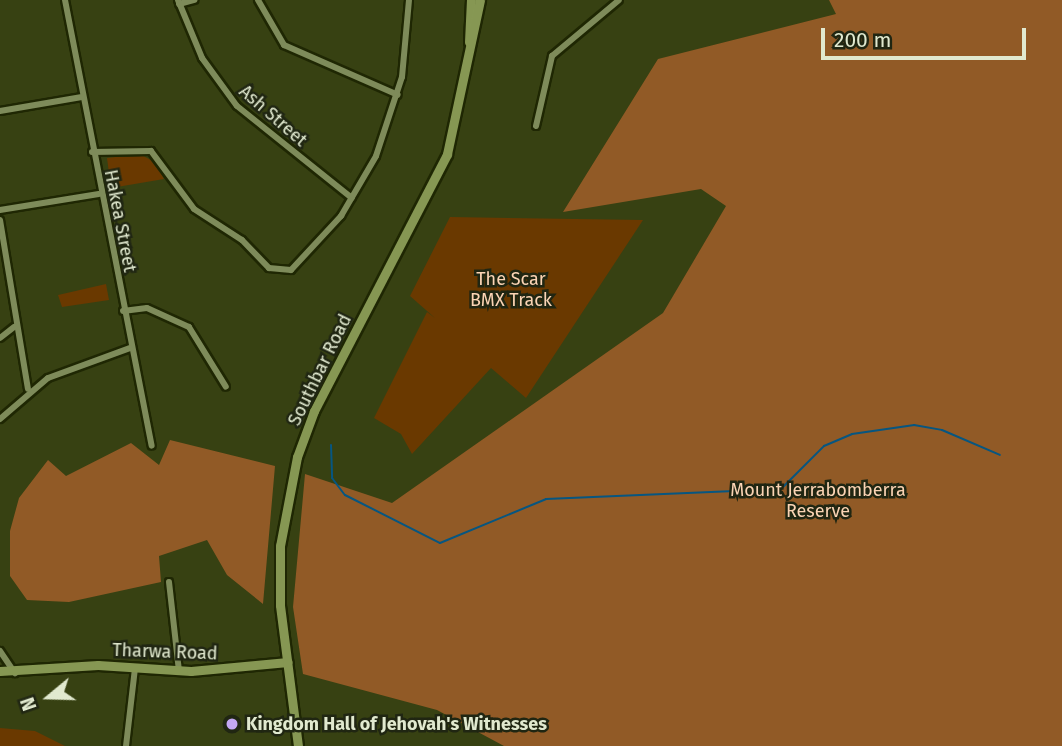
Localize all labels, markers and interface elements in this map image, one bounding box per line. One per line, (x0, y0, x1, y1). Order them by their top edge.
scale bar (824, 14, 1029, 58)
text: 200 m (834, 27, 891, 53)
street label: Ash Street (235, 81, 311, 151)
street label: Hakea Street (99, 168, 141, 274)
park label: The Scar BMX Track (470, 269, 552, 312)
street label: Southbar Road (284, 311, 356, 429)
park label: Mount Jerrabomberra Reserve (730, 480, 906, 522)
street label: Tharwa Road (112, 639, 218, 665)
north arrow (14, 662, 84, 732)
text: N (16, 694, 42, 714)
place label: Kingdom Hall of Jehovah's Witnesses (246, 713, 547, 735)
marker: Kingdom Hall of Jehovah's Witnesses (224, 716, 240, 732)

